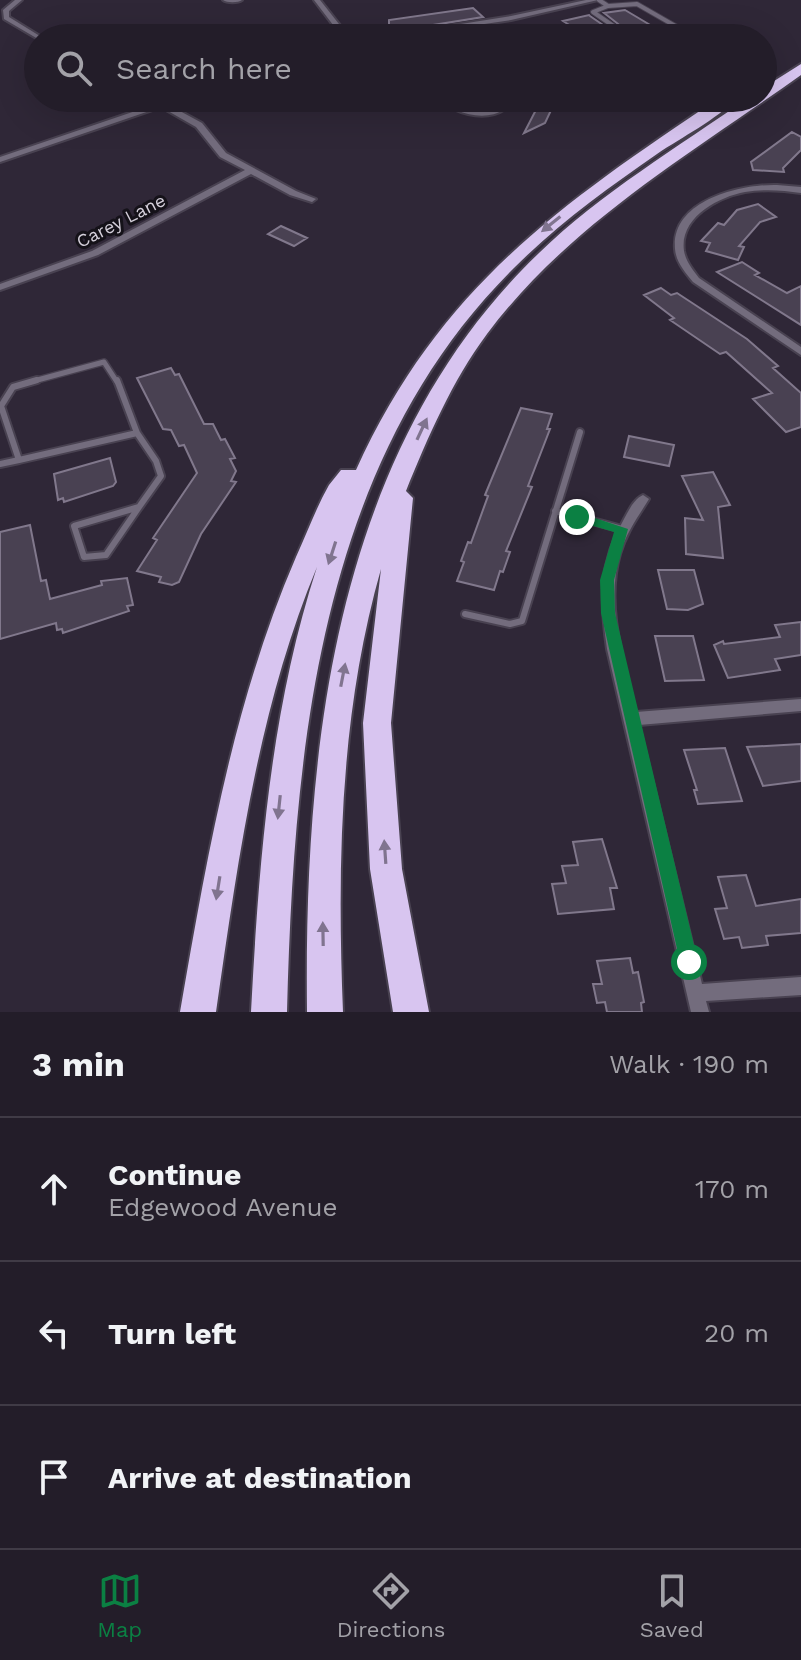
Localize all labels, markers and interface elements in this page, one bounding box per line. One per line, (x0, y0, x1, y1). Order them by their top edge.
search box (24, 24, 777, 112)
icon: search (52, 46, 96, 90)
text: Search here (116, 51, 292, 86)
street label: Carey Lane (73, 189, 169, 252)
one-way arrow (541, 216, 561, 232)
one-way arrow (415, 417, 429, 440)
route end (559, 499, 595, 535)
one-way arrow (326, 541, 338, 565)
one-way arrow (337, 662, 349, 687)
one-way arrow (273, 794, 286, 819)
one-way arrow (378, 839, 391, 864)
one-way arrow (211, 876, 224, 901)
one-way arrow (317, 921, 329, 946)
route start (671, 944, 707, 980)
text: 3 min (32, 1044, 125, 1084)
text: Walk · 190 m (609, 1049, 769, 1079)
text: Continue (108, 1157, 241, 1192)
icon: ahead (32, 1167, 76, 1211)
text: 170 m (695, 1174, 769, 1204)
text: Edgewood Avenue (108, 1192, 338, 1222)
icon: left (32, 1311, 76, 1355)
text: Turn left (108, 1316, 236, 1351)
text: 20 m (704, 1318, 769, 1348)
icon: arrive (32, 1455, 76, 1499)
text: Arrive at destination (108, 1460, 412, 1495)
tab: Map (97, 1569, 142, 1642)
tab: Directions (337, 1569, 445, 1642)
tab: Saved (640, 1569, 704, 1642)

